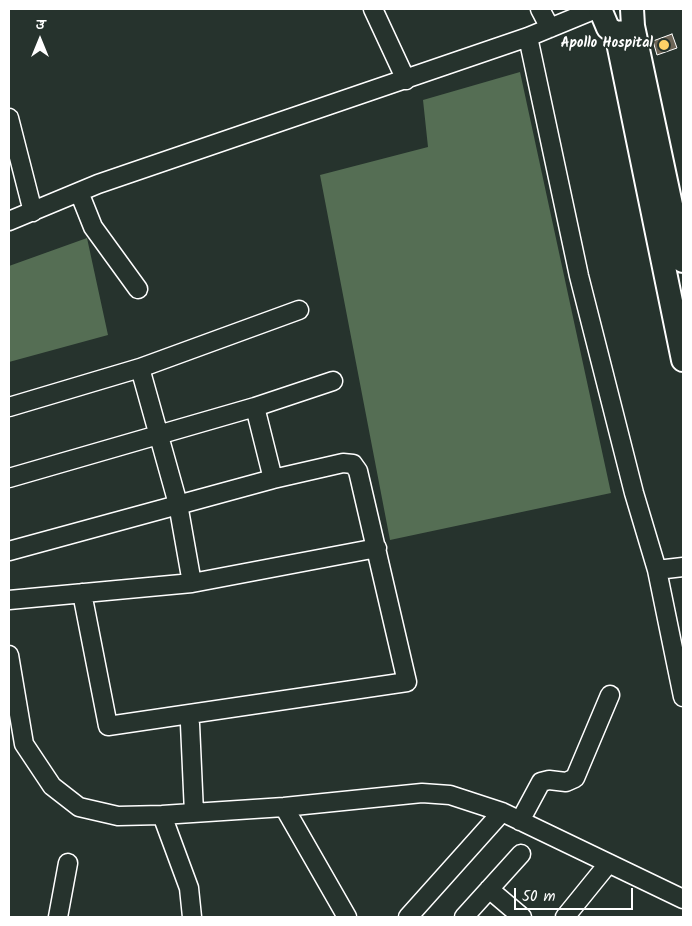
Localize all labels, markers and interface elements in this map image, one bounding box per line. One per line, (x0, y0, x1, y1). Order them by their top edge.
text: उ (36, 14, 44, 36)
north arrow (15, 15, 65, 65)
place label: Apollo Hospital (561, 37, 653, 53)
marker: Apollo Hospital (657, 38, 671, 52)
scale bar (517, 878, 636, 910)
text: 50 m (522, 885, 556, 909)

